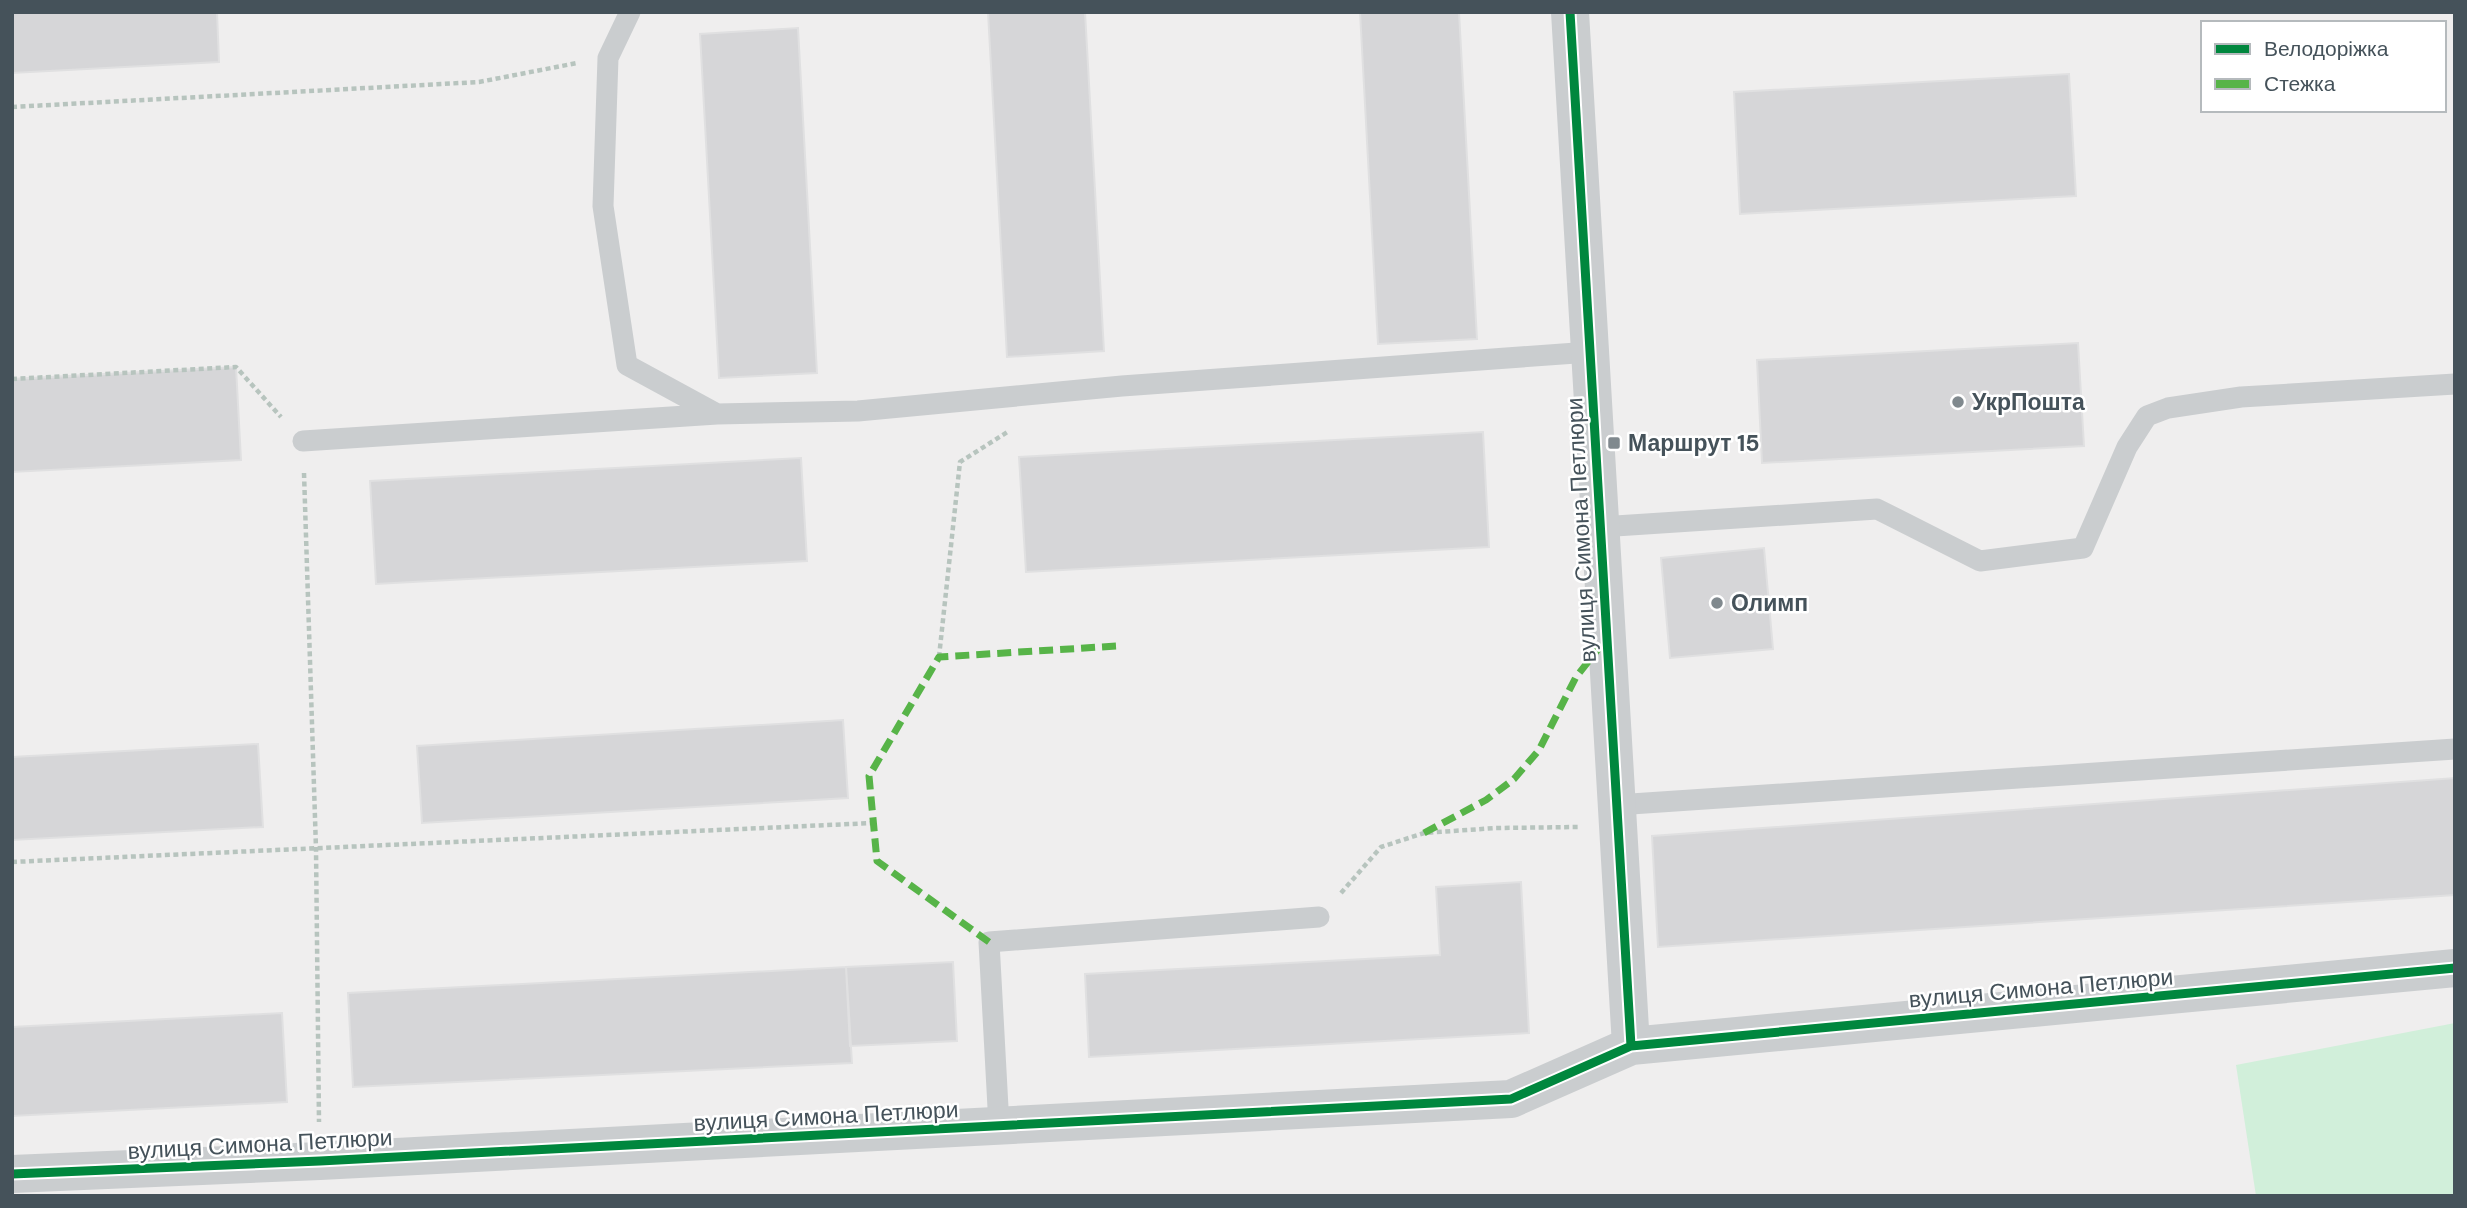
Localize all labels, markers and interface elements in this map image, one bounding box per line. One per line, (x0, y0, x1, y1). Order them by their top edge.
legend (2201, 21, 2446, 112)
text: Велодоріжка (2264, 35, 2389, 63)
text: Стежка (2264, 70, 2336, 98)
place label: УкрПошта (1972, 387, 2085, 417)
marker: УкрПошта (1950, 394, 1966, 410)
street label: вулиця Симона Петлюри (1559, 397, 1603, 663)
place label: Маршрут 15 (1628, 428, 1760, 458)
marker: Маршрут 15 (1606, 435, 1622, 451)
place label: Олимп (1731, 588, 1808, 618)
marker: Олимп (1709, 595, 1725, 611)
street label: вулиця Симона Петлюри (1908, 961, 2174, 1015)
street label: вулиця Симона Петлюри (693, 1094, 959, 1138)
street label: вулиця Симона Петлюри (127, 1122, 393, 1166)

